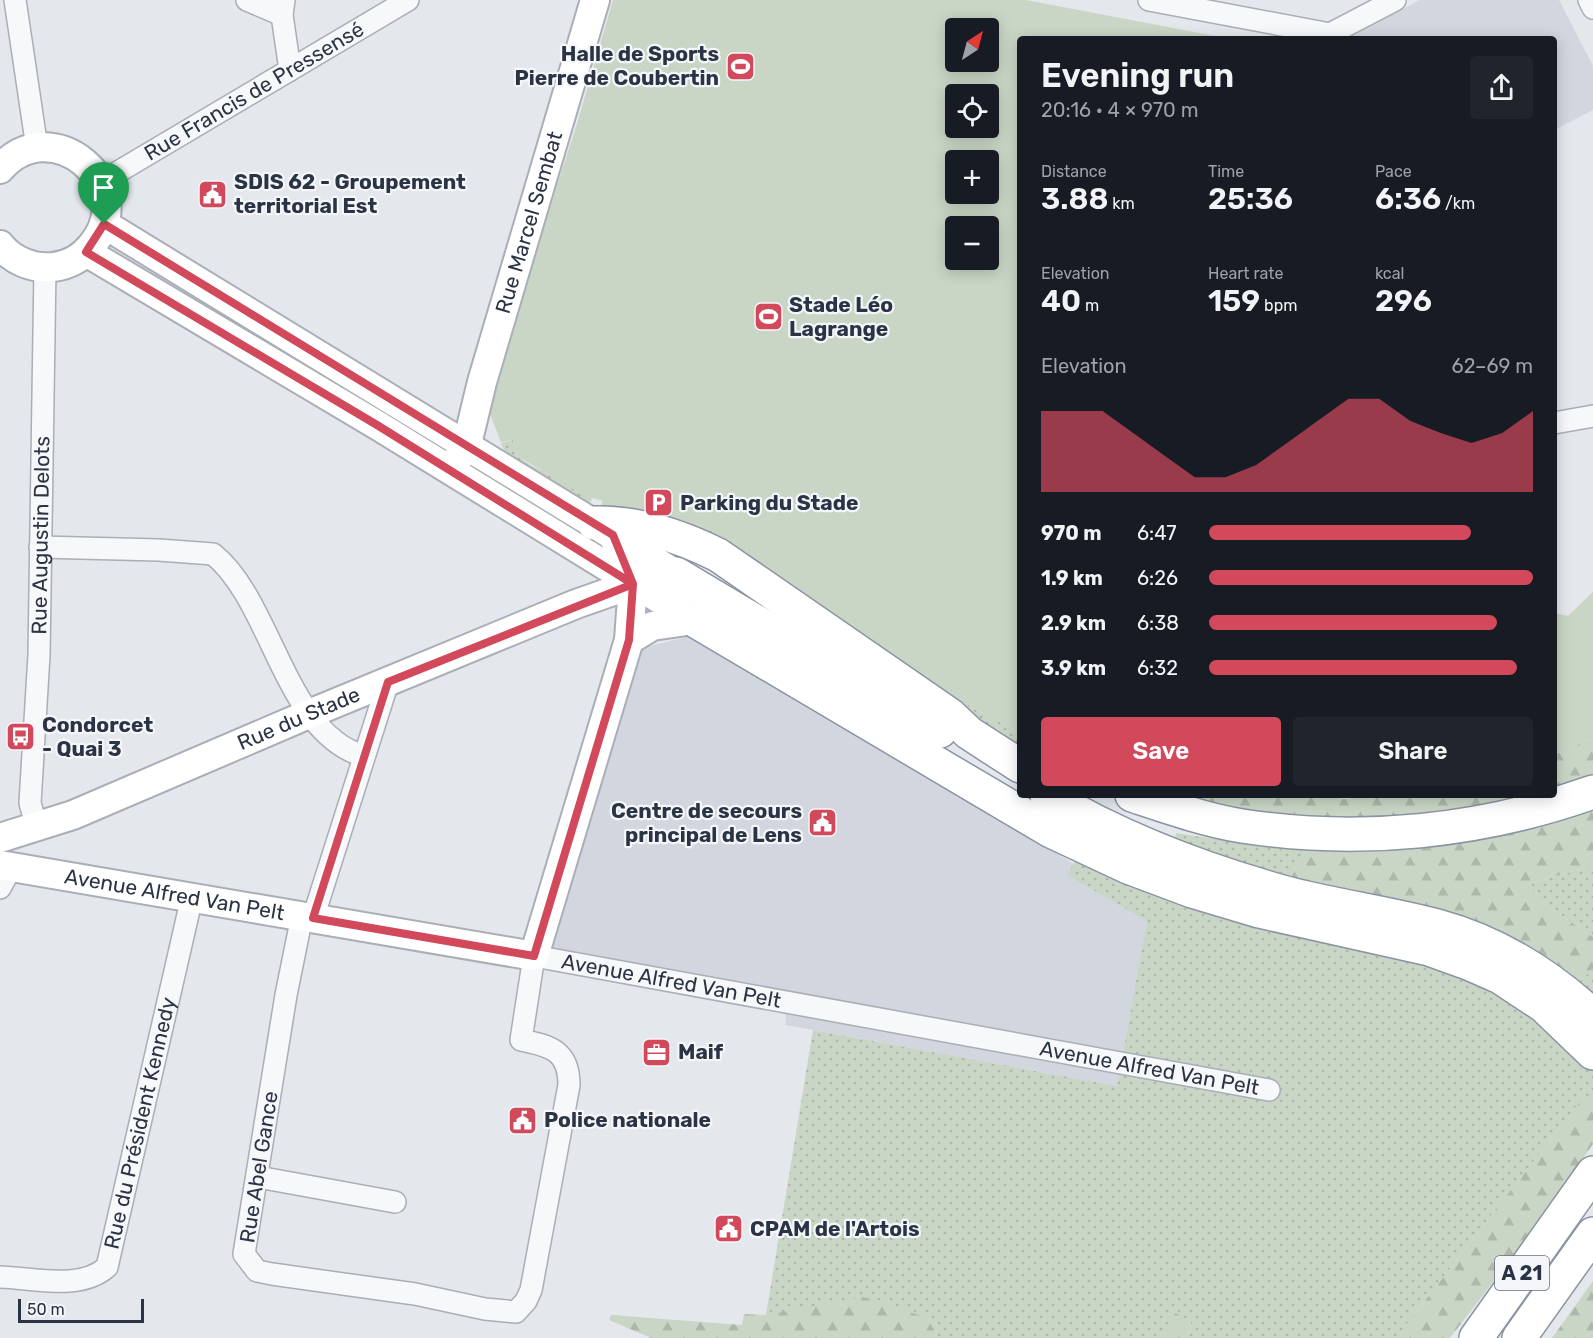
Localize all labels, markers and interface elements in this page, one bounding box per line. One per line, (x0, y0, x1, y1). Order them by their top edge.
street label: Rue Francis de Pressensé (140, 16, 368, 166)
north arrow (945, 18, 999, 72)
map controls (945, 18, 999, 270)
place label: Halle de Sports Pierre de Coubertin (515, 41, 719, 90)
sports icon: Halle de Sports Pierre de Coubertin (724, 50, 756, 82)
text: Evening run (1041, 56, 1234, 95)
button: share (1470, 56, 1533, 119)
button: locate (945, 84, 999, 138)
text: 20:16 · 4 × 970 m (1041, 98, 1198, 122)
street label: Rue Marcel Sembat (490, 128, 567, 316)
button: + (945, 150, 999, 204)
pin (78, 162, 129, 224)
text: Distance (1041, 162, 1107, 181)
text: Time (1208, 162, 1244, 181)
text: Pace (1375, 162, 1412, 181)
place label: SDIS 62 - Groupement territorial Est (234, 169, 466, 218)
icon: arrive (87, 171, 120, 204)
public building icon: SDIS 62 - Groupement territorial Est (197, 178, 229, 210)
text: 3.88 (1041, 181, 1108, 217)
text: 25:36 (1208, 181, 1293, 217)
text: 6:36 (1375, 181, 1441, 217)
text: km (1108, 194, 1135, 213)
text: /km (1441, 194, 1475, 213)
button: − (945, 216, 999, 270)
text: Elevation (1041, 264, 1110, 283)
text: Heart rate (1208, 264, 1283, 283)
text: kcal (1375, 264, 1404, 283)
text: 40 (1041, 283, 1081, 319)
text: 159 (1208, 283, 1260, 319)
text: 296 (1375, 283, 1432, 319)
place label: Stade Léo Lagrange (789, 292, 893, 341)
text: m (1081, 296, 1099, 315)
text: bpm (1260, 296, 1297, 315)
sports icon: Stade Léo Lagrange (752, 301, 784, 333)
text: Elevation (1041, 354, 1127, 378)
text: 62–69 m (1452, 354, 1533, 378)
street label: Rue Augustin Delots (26, 436, 54, 635)
parking icon: Parking du Stade (643, 487, 675, 519)
place label: Parking du Stade (680, 490, 859, 515)
text: 970 m (1041, 521, 1101, 545)
text: 6:47 (1137, 521, 1177, 545)
text: 1.9 km (1041, 566, 1103, 590)
text: 6:26 (1137, 566, 1178, 590)
text: 2.9 km (1041, 611, 1106, 635)
text: 6:38 (1137, 611, 1179, 635)
text: 3.9 km (1041, 656, 1106, 680)
text: 6:32 (1137, 656, 1178, 680)
street label: Rue du Stade (233, 681, 364, 755)
place label: Condorcet - Quai 3 (42, 712, 153, 761)
button: Save (1041, 717, 1281, 786)
button: Share (1293, 717, 1533, 786)
bus stop icon: Condorcet - Quai 3 (5, 721, 37, 753)
place label: Centre de secours principal de Lens (611, 798, 802, 847)
public building icon: Centre de secours principal de Lens (807, 807, 839, 839)
street label: Avenue Alfred Van Pelt (63, 863, 286, 925)
street label: Avenue Alfred Van Pelt (560, 948, 783, 1013)
street label: Rue du Président Kennedy (99, 994, 181, 1251)
street label: Avenue Alfred Van Pelt (1038, 1035, 1261, 1100)
office icon: Maif (641, 1036, 673, 1068)
place label: Maif (678, 1039, 724, 1064)
street label: Rue Abel Gance (234, 1089, 283, 1245)
public building icon: Police nationale (507, 1104, 539, 1136)
place label: Police nationale (544, 1107, 711, 1132)
public building icon: CPAM de l'Artois (713, 1213, 745, 1245)
place label: CPAM de l'Artois (750, 1216, 920, 1241)
road number: A 21 (1495, 1256, 1549, 1290)
scale bar (18, 1296, 144, 1324)
text: 50 m (27, 1300, 65, 1319)

